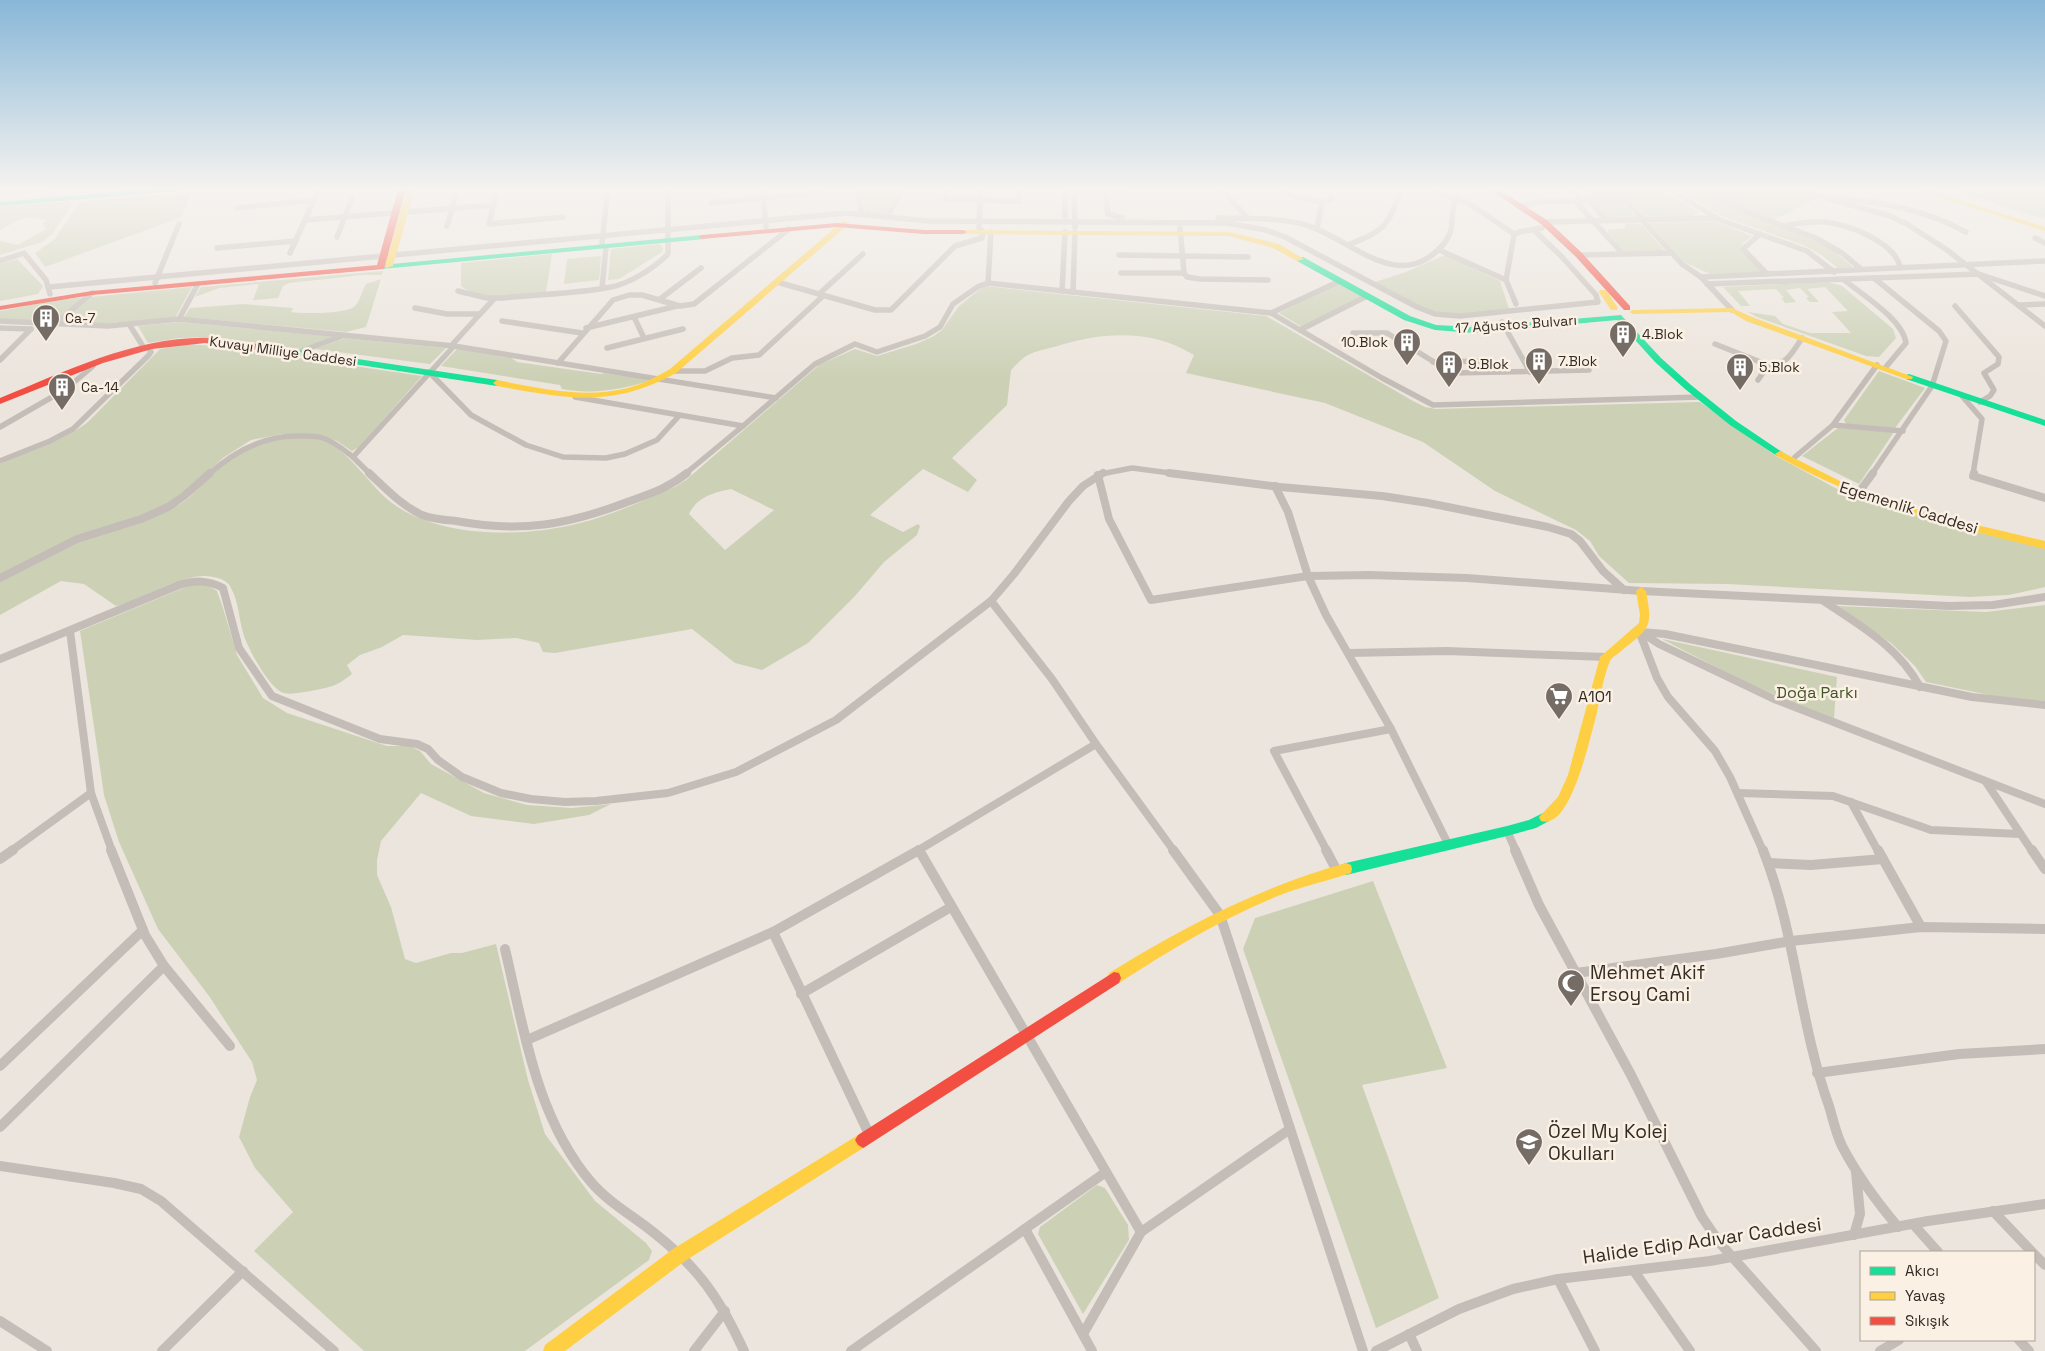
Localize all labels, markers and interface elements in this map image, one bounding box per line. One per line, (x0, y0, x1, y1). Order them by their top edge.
building icon: Ca-7 (31, 303, 61, 342)
place label: Ca-7 (65, 309, 95, 327)
street label: 17 Ağustos Bulvarı (1455, 311, 1577, 337)
building icon: 4.Blok (1608, 319, 1638, 358)
place label: 4.Blok (1642, 325, 1684, 343)
building icon: 10.Blok (1392, 327, 1422, 366)
street label: Kuvayı Milliye Caddesi (208, 332, 358, 370)
place label: 10.Blok (1341, 333, 1388, 351)
building icon: 7.Blok (1524, 346, 1554, 385)
building icon: 9.Blok (1434, 349, 1464, 388)
place label: 7.Blok (1558, 352, 1598, 370)
building icon: 5.Blok (1725, 352, 1755, 391)
place label: 9.Blok (1468, 355, 1509, 373)
place label: 5.Blok (1759, 358, 1800, 376)
building icon: Ca-14 (47, 372, 77, 411)
place label: Ca-14 (81, 378, 119, 396)
street label: Egemenlik Caddesi (1837, 476, 1981, 539)
supermarket icon: A101 (1544, 681, 1574, 720)
park label: Doğa Parkı (1776, 682, 1858, 703)
place label: A101 (1578, 686, 1612, 707)
place label: Mehmet Akif Ersoy Cami (1590, 960, 1705, 1007)
mosque icon: Mehmet Akif Ersoy Cami (1556, 968, 1586, 1007)
place label: Özel My Kolej Okulları (1548, 1119, 1668, 1166)
school or university icon: Özel My Kolej Okulları (1514, 1127, 1544, 1166)
street label: Halide Edip Adıvar Caddesi (1581, 1211, 1823, 1270)
legend (1860, 1251, 2035, 1341)
text: Akıcı (1905, 1261, 1939, 1280)
text: Yavaş (1905, 1286, 1946, 1305)
text: Sıkışık (1905, 1311, 1949, 1330)

